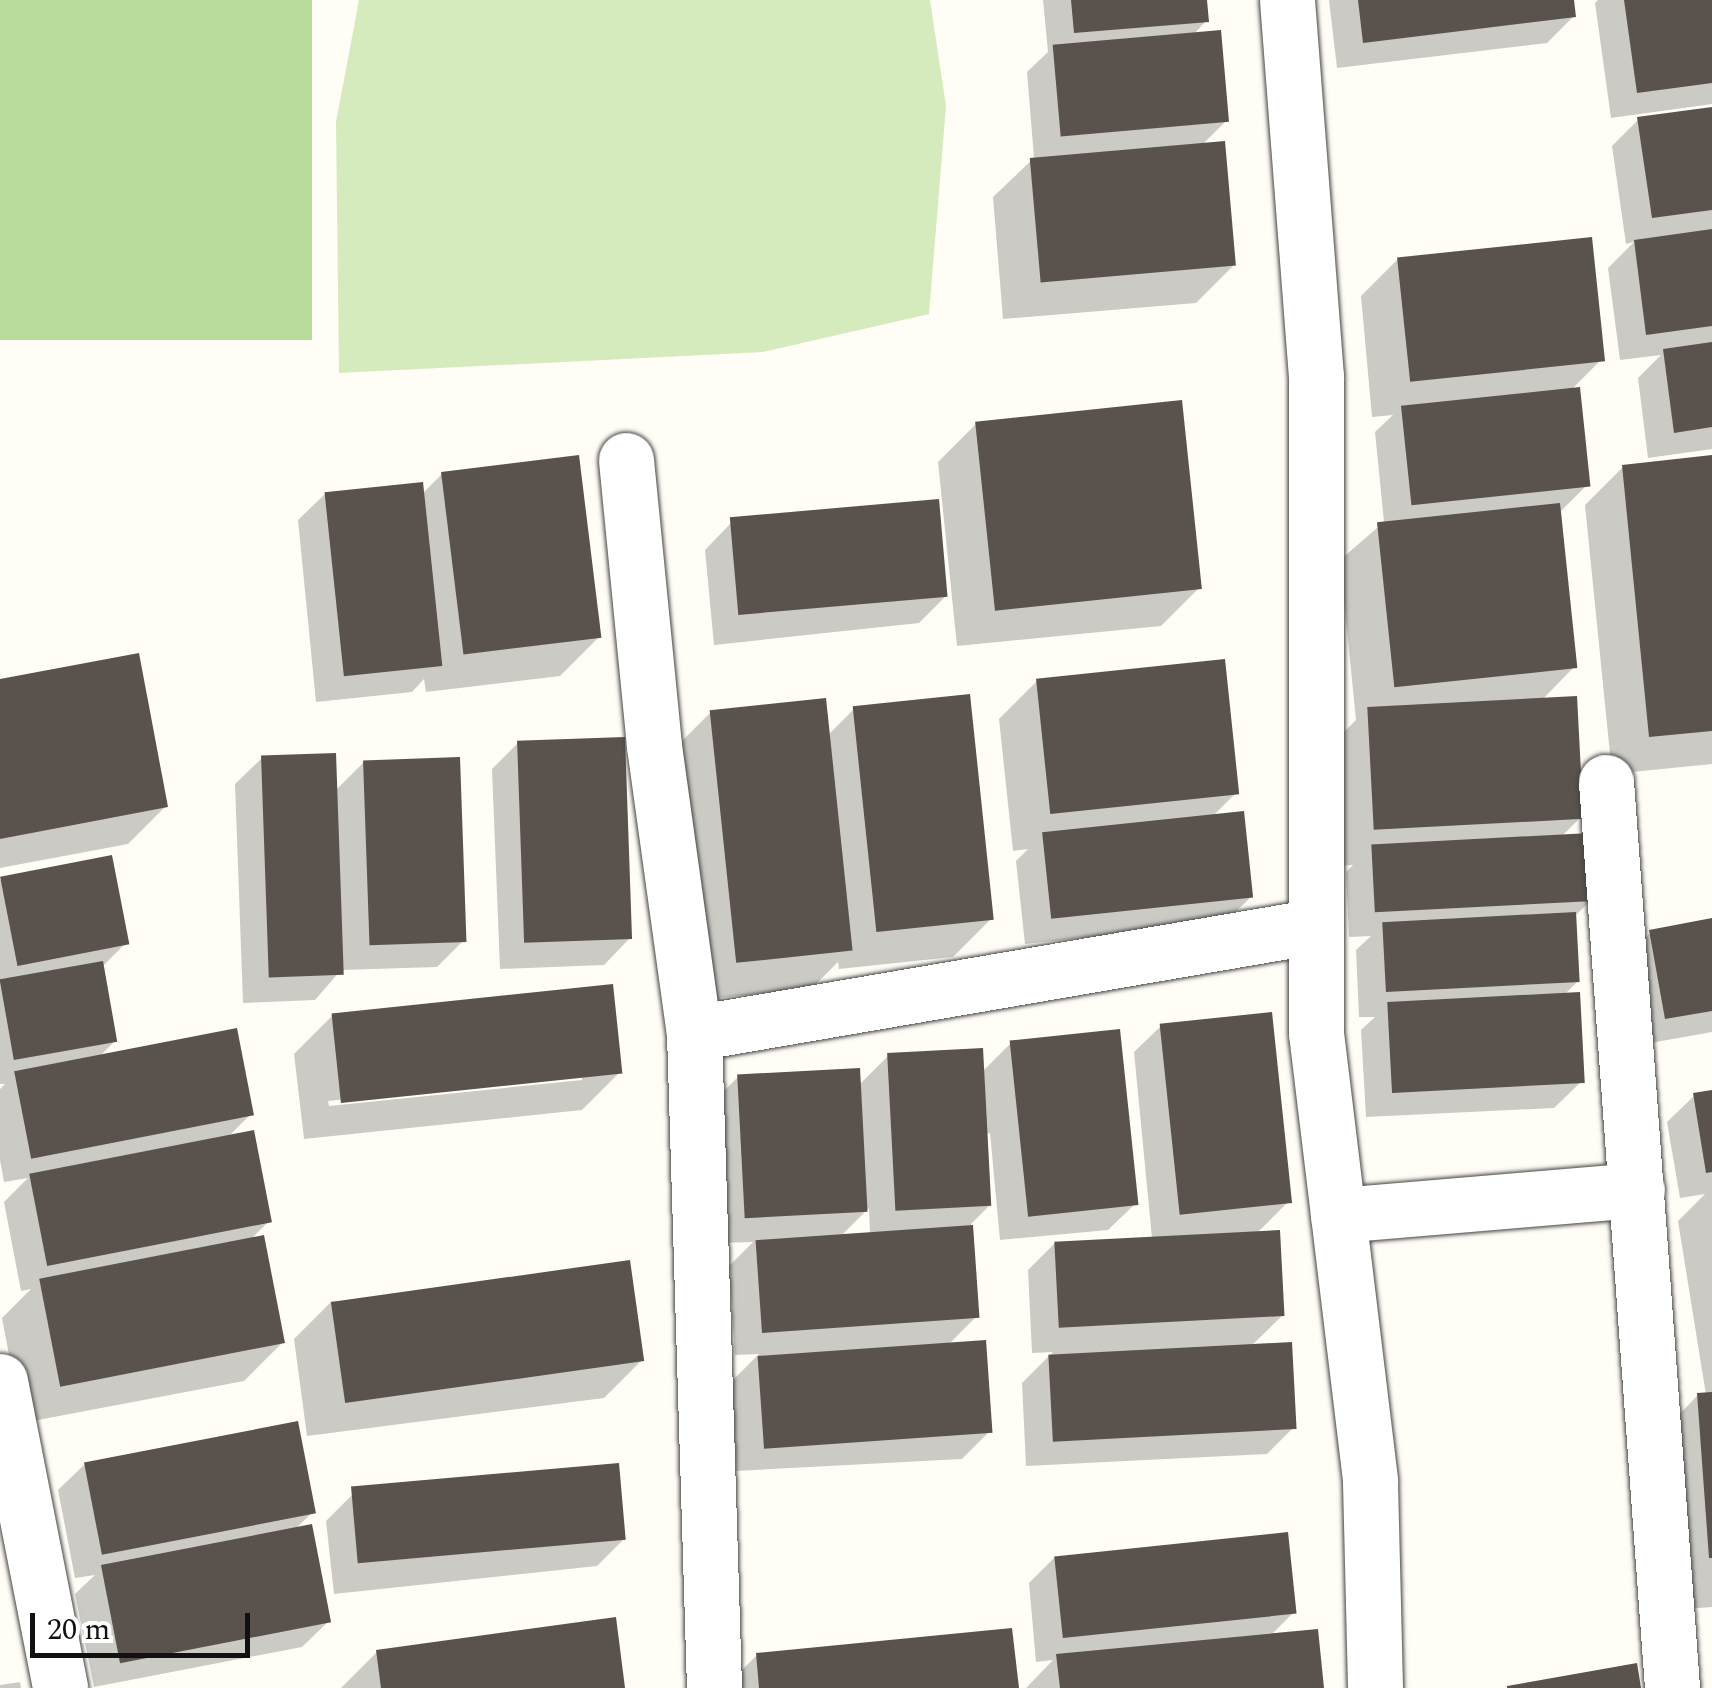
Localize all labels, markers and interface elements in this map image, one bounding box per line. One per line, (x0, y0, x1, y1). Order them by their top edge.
scale bar (35, 1593, 255, 1655)
text: 20 m (47, 1607, 110, 1653)

